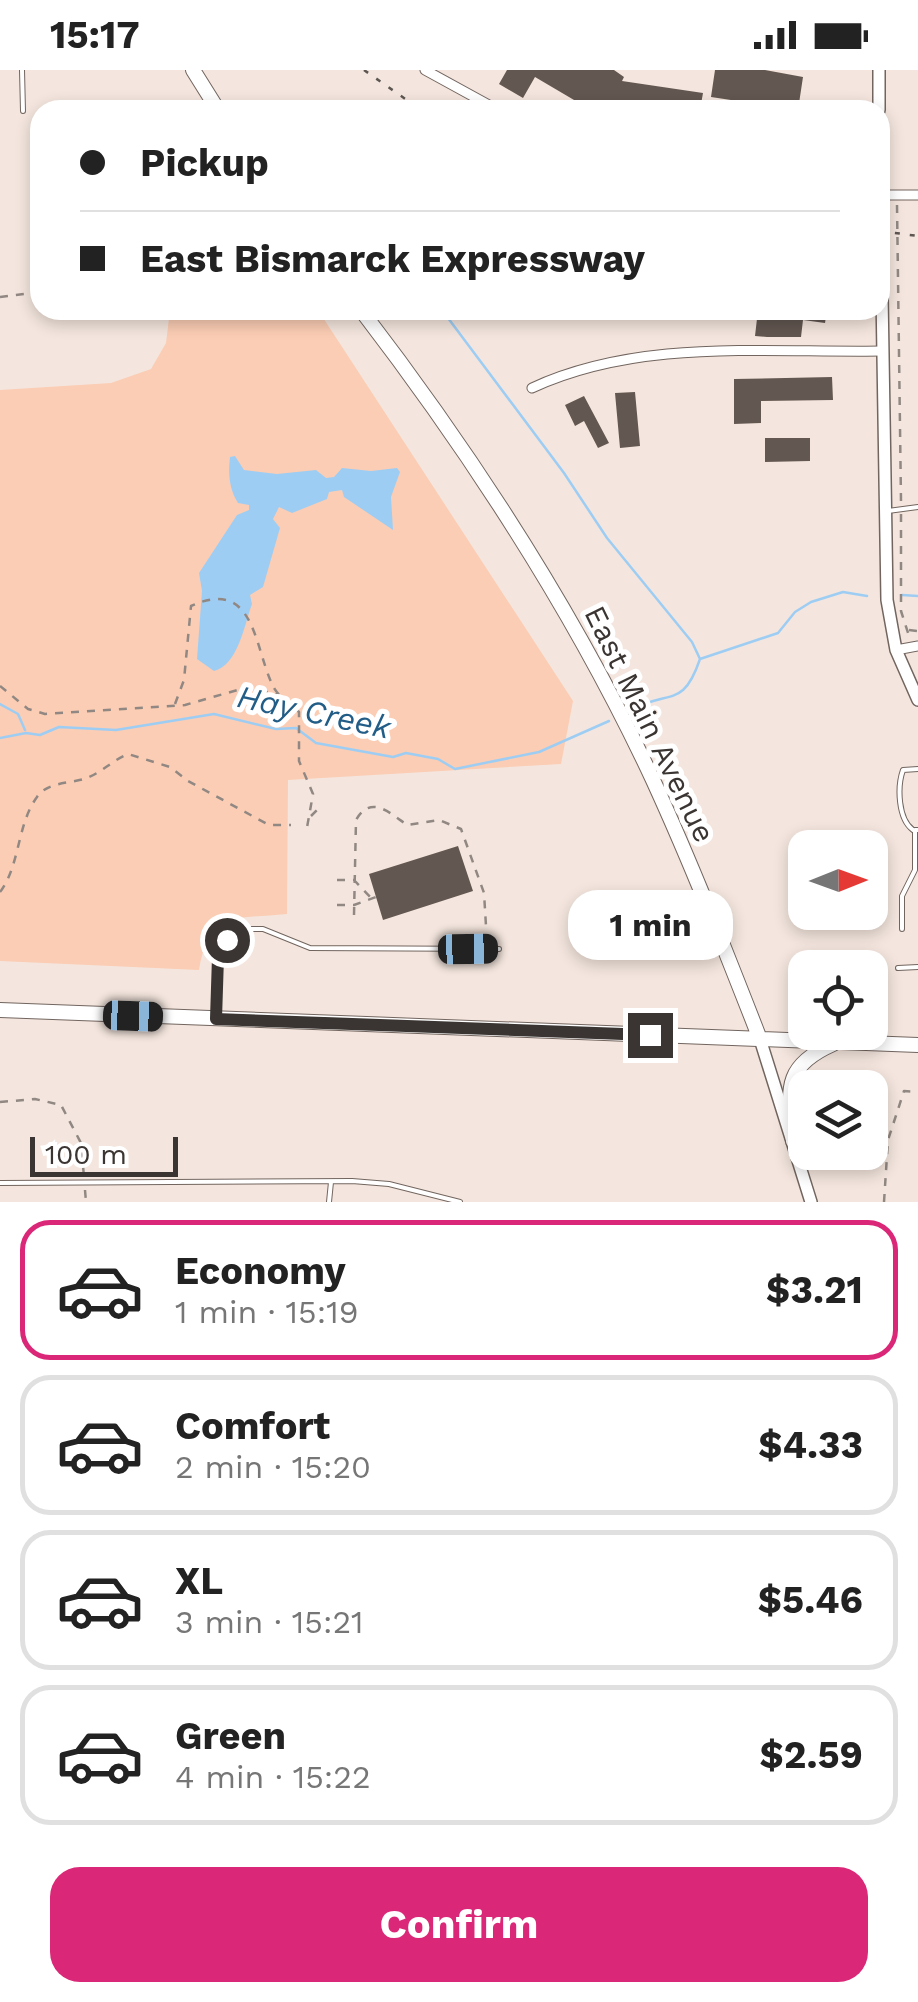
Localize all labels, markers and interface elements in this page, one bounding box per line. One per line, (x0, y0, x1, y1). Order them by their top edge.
text: 15:17 (50, 13, 140, 57)
text: Pickup (140, 141, 269, 185)
text: East Bismarck Expressway (140, 237, 645, 281)
street label: East Main Avenue (578, 600, 722, 848)
water label: Hay Creek (234, 677, 396, 747)
north arrow (788, 830, 888, 930)
map controls (788, 830, 888, 1170)
callout: 1 min (568, 890, 732, 960)
text: 1 min (609, 906, 692, 944)
route start (205, 918, 250, 963)
car (438, 933, 498, 965)
button: locate (788, 950, 888, 1050)
car (102, 1000, 164, 1032)
route end (628, 1013, 673, 1058)
button: layers (788, 1070, 888, 1170)
scale bar (30, 1132, 178, 1176)
text: 100 m (45, 1138, 127, 1171)
icon: car (55, 1245, 145, 1335)
text: Economy (175, 1249, 346, 1293)
text: $3.21 (766, 1268, 863, 1312)
text: 1 min · 15:19 (175, 1293, 358, 1331)
icon: car (55, 1400, 145, 1490)
text: Comfort (175, 1404, 330, 1448)
text: $4.33 (758, 1423, 863, 1467)
text: 2 min · 15:20 (175, 1448, 371, 1486)
icon: car (55, 1555, 145, 1645)
text: XL (175, 1559, 223, 1603)
text: $5.46 (758, 1578, 863, 1622)
text: 3 min · 15:21 (175, 1603, 364, 1641)
icon: car (55, 1710, 145, 1800)
text: Green (175, 1714, 286, 1758)
text: $2.59 (759, 1733, 863, 1777)
text: 4 min · 15:22 (175, 1758, 371, 1796)
button: Confirm (50, 1867, 868, 1982)

